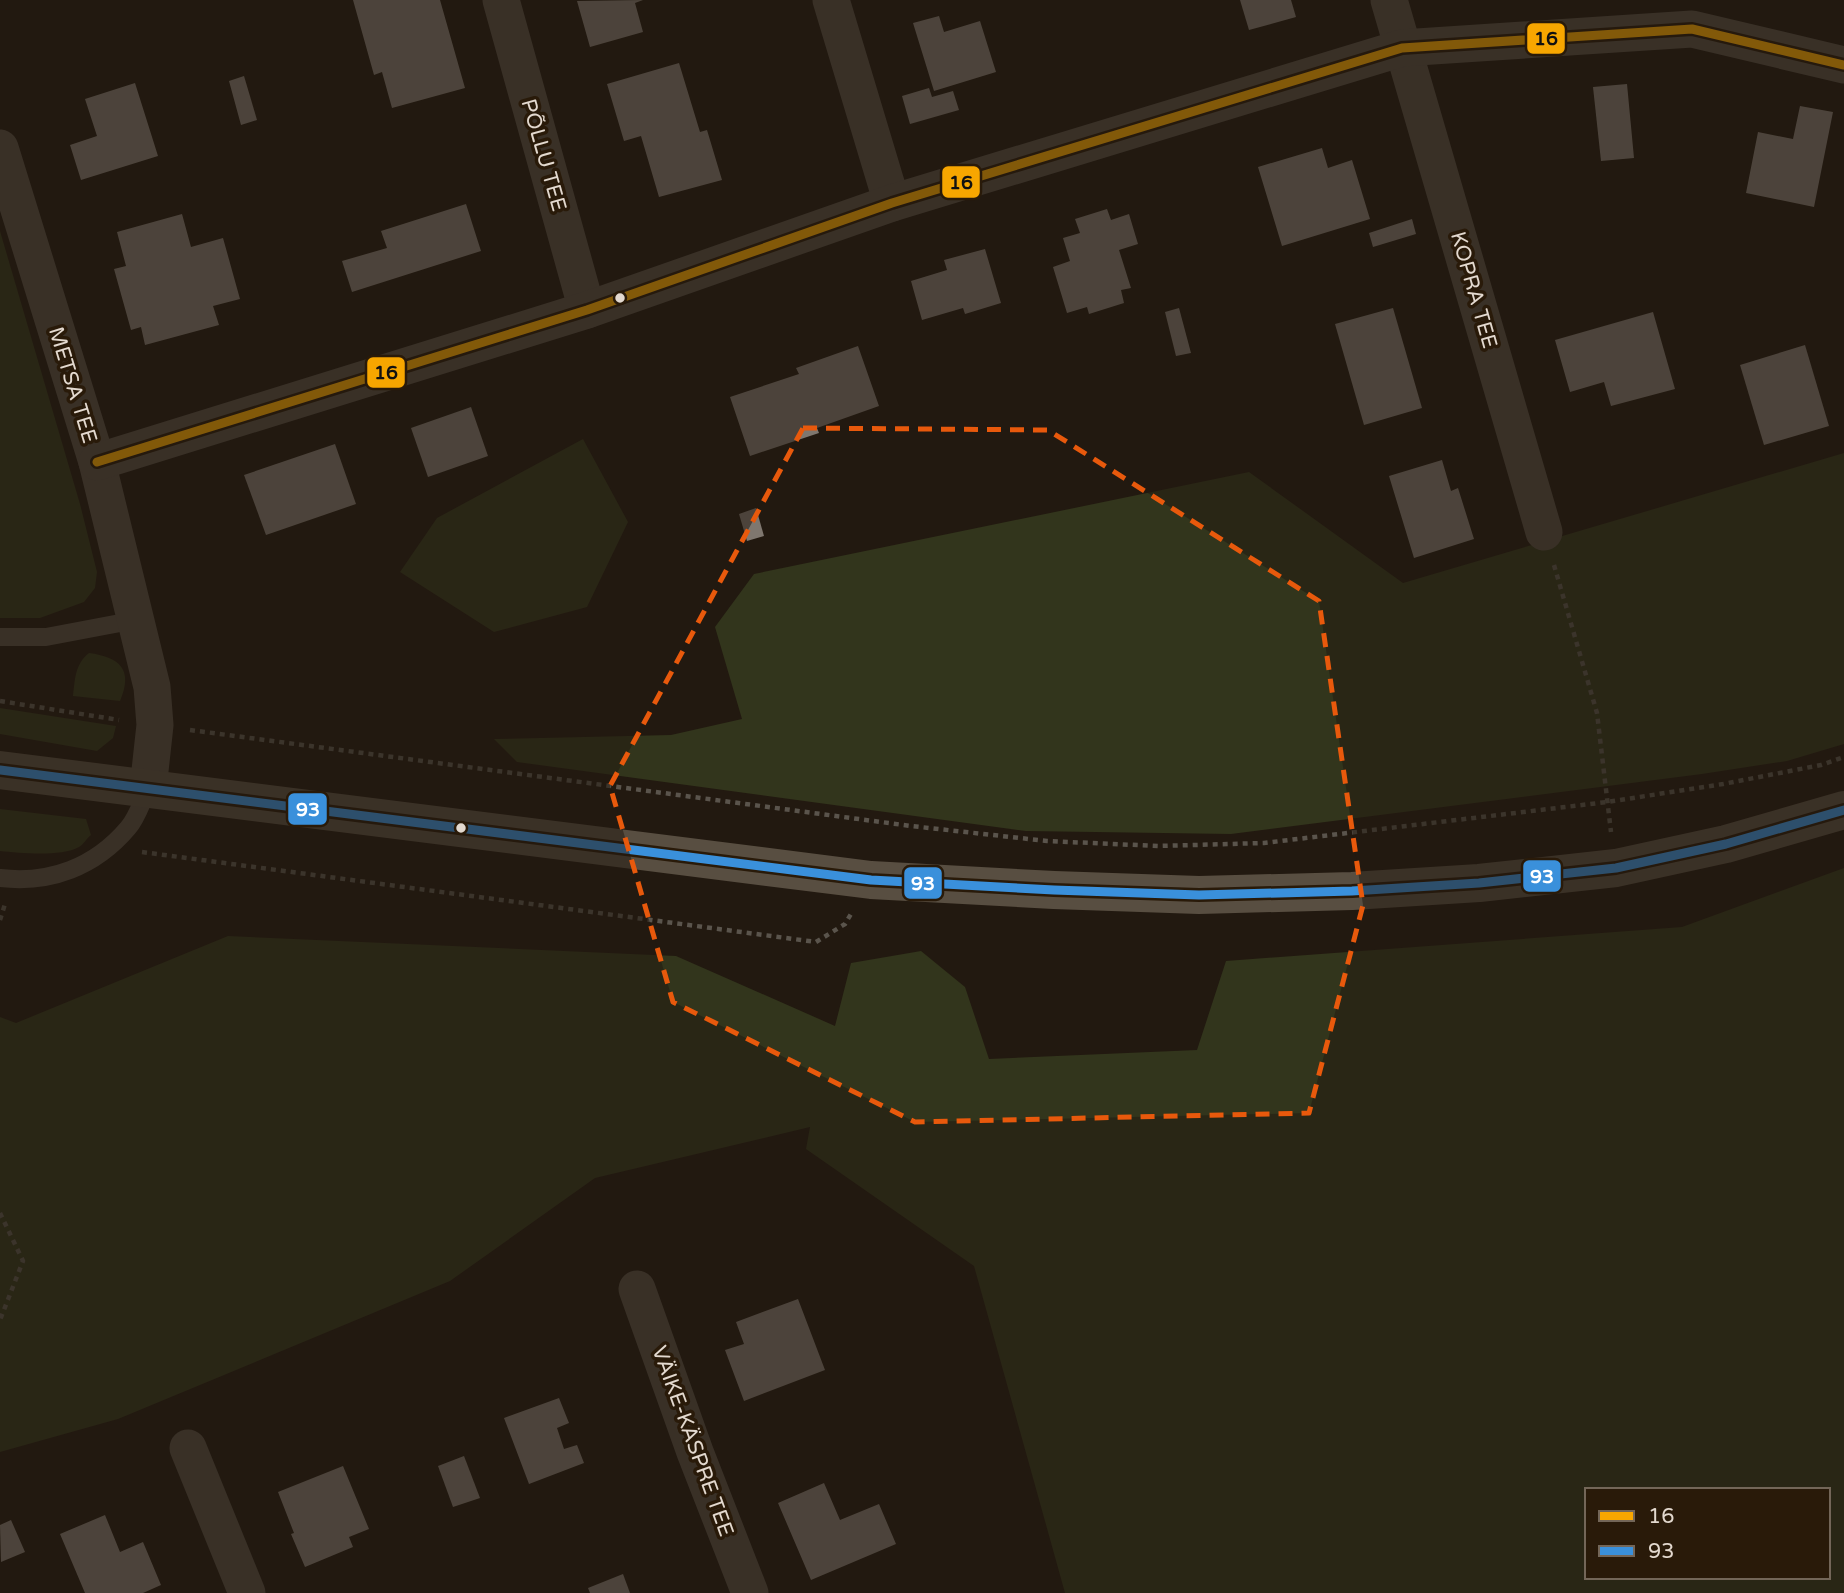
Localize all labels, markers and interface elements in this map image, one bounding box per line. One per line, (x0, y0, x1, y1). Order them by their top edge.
line badge: 16 (1526, 22, 1566, 55)
text: 16 (1534, 28, 1558, 50)
street label: PÕLLU TEE (516, 96, 572, 214)
line badge: 16 (941, 165, 981, 199)
text: 16 (949, 172, 973, 194)
street label: KOPRA TEE (1445, 229, 1502, 351)
unlabelled marker (613, 291, 627, 305)
street label: METSA TEE (43, 324, 102, 446)
line badge: 16 (366, 356, 406, 389)
text: 16 (374, 362, 398, 384)
line badge: 93 (287, 792, 328, 826)
text: 93 (296, 799, 320, 821)
unlabelled marker (454, 821, 468, 835)
line badge: 93 (1522, 859, 1562, 893)
line badge: 93 (903, 866, 943, 900)
text: 93 (1530, 866, 1554, 888)
text: 93 (911, 873, 935, 895)
street label: VÄIKE-KÄSPRE TEE (646, 1342, 739, 1540)
legend (1585, 1488, 1830, 1579)
text: 16 (1648, 1504, 1674, 1529)
text: 93 (1648, 1539, 1674, 1564)

